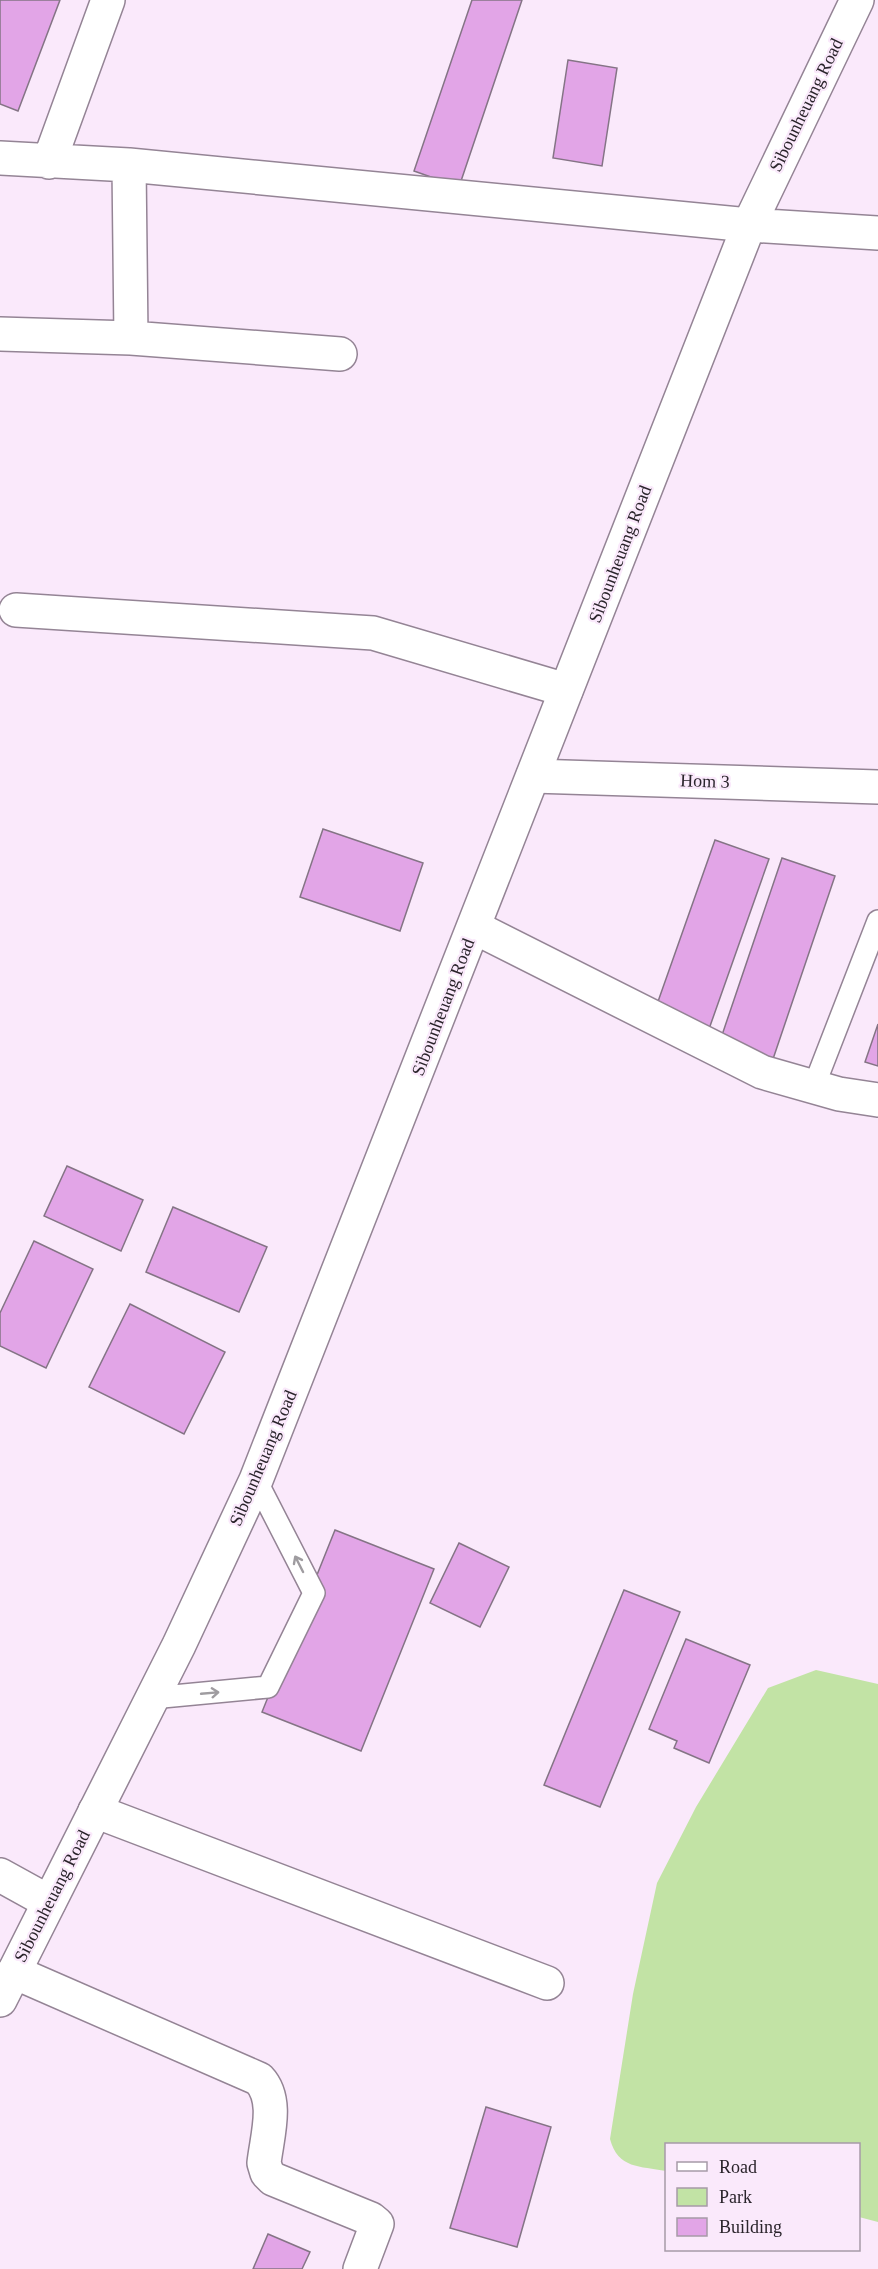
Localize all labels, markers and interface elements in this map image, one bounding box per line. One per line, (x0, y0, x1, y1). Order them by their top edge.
street label: Sibounheuang Road (765, 35, 847, 175)
street label: Sibounheuang Road (585, 482, 655, 626)
street label: Hom 3 (680, 770, 730, 792)
street label: Sibounheuang Road (408, 935, 478, 1079)
street label: Sibounheuang Road (225, 1387, 301, 1529)
one-way arrow (293, 1556, 304, 1574)
one-way arrow (200, 1687, 220, 1698)
street label: Sibounheuang Road (10, 1827, 94, 1965)
legend (665, 2143, 860, 2251)
text: Road (719, 2157, 757, 2177)
text: Park (719, 2187, 752, 2207)
text: Building (719, 2217, 782, 2237)

